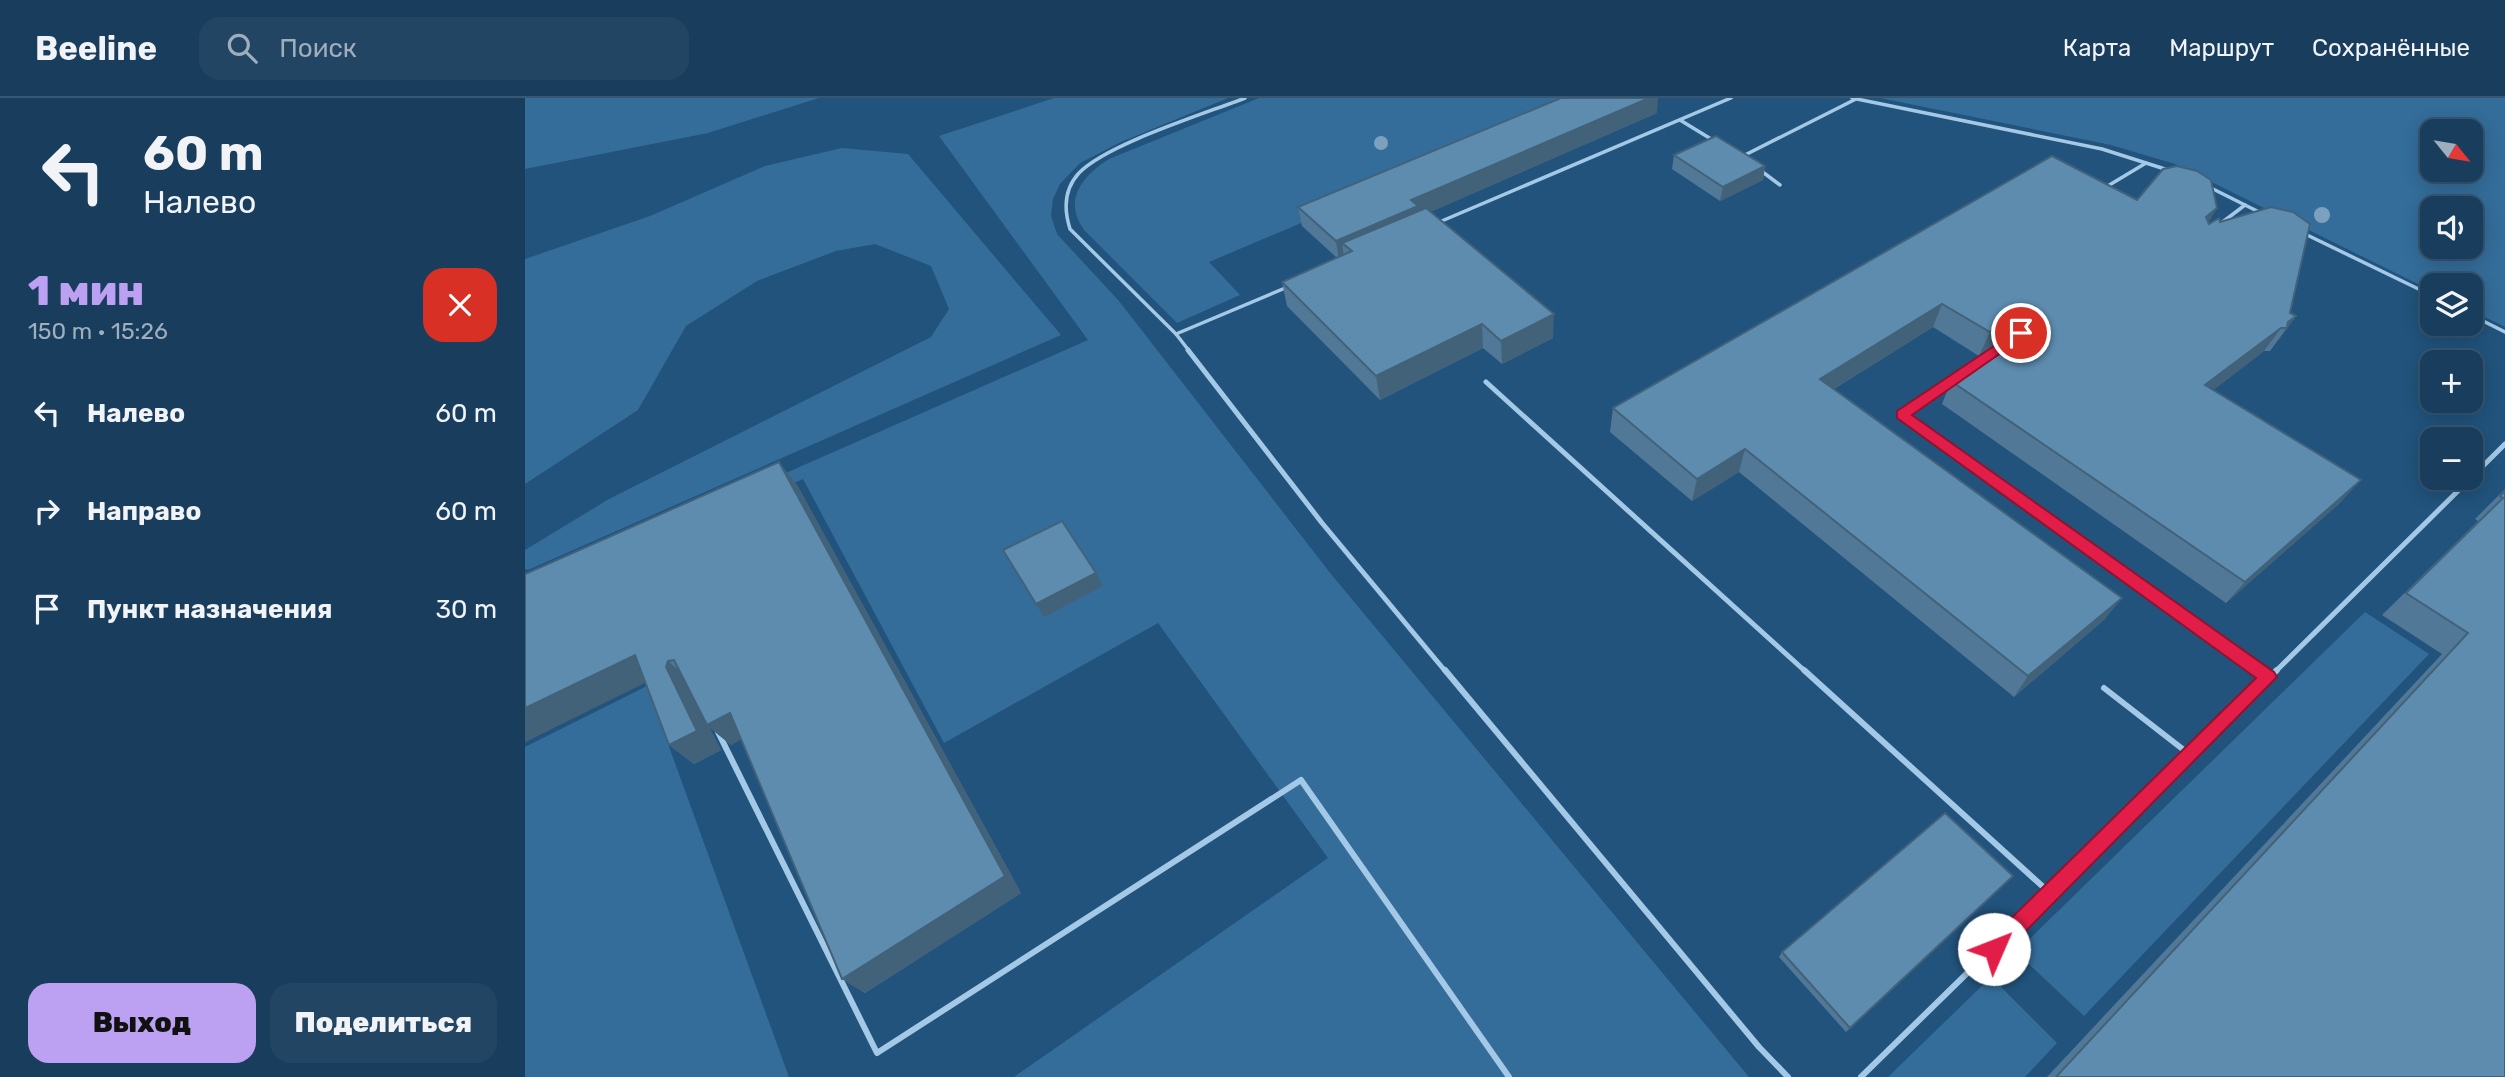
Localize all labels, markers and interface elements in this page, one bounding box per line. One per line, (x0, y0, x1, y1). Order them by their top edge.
search box (199, 17, 689, 80)
text: Beeline (35, 29, 157, 68)
icon: search (223, 29, 261, 67)
text: Поиск (279, 33, 357, 64)
text: Карта (2063, 34, 2131, 62)
text: Маршрут (2169, 34, 2274, 62)
text: Сохранённые (2312, 34, 2470, 62)
north arrow (2420, 119, 2483, 182)
map controls (2420, 119, 2483, 490)
text: 60 m (143, 124, 264, 182)
icon: left (28, 126, 119, 217)
text: Налево (143, 183, 256, 221)
button: sound (2420, 196, 2483, 259)
text: 1 мин (28, 266, 144, 316)
button: close (423, 268, 497, 342)
button: layers (2420, 273, 2483, 336)
pin (1991, 303, 2051, 363)
icon: arrive (2002, 314, 2040, 352)
text: 150 m · 15:26 (28, 317, 168, 345)
button: + (2420, 350, 2483, 413)
icon: left (28, 394, 66, 432)
text: Налево (87, 398, 185, 429)
text: 60 m (435, 398, 497, 429)
button: − (2420, 427, 2483, 490)
icon: right (28, 492, 66, 530)
text: Направо (87, 496, 201, 527)
text: 60 m (435, 496, 497, 527)
icon: arrive (28, 590, 66, 628)
text: Пункт назначения (87, 594, 332, 625)
text: 30 m (435, 594, 497, 625)
position arrow (1957, 912, 2031, 986)
button: Выход (28, 983, 256, 1063)
button: Поделиться (270, 983, 497, 1063)

